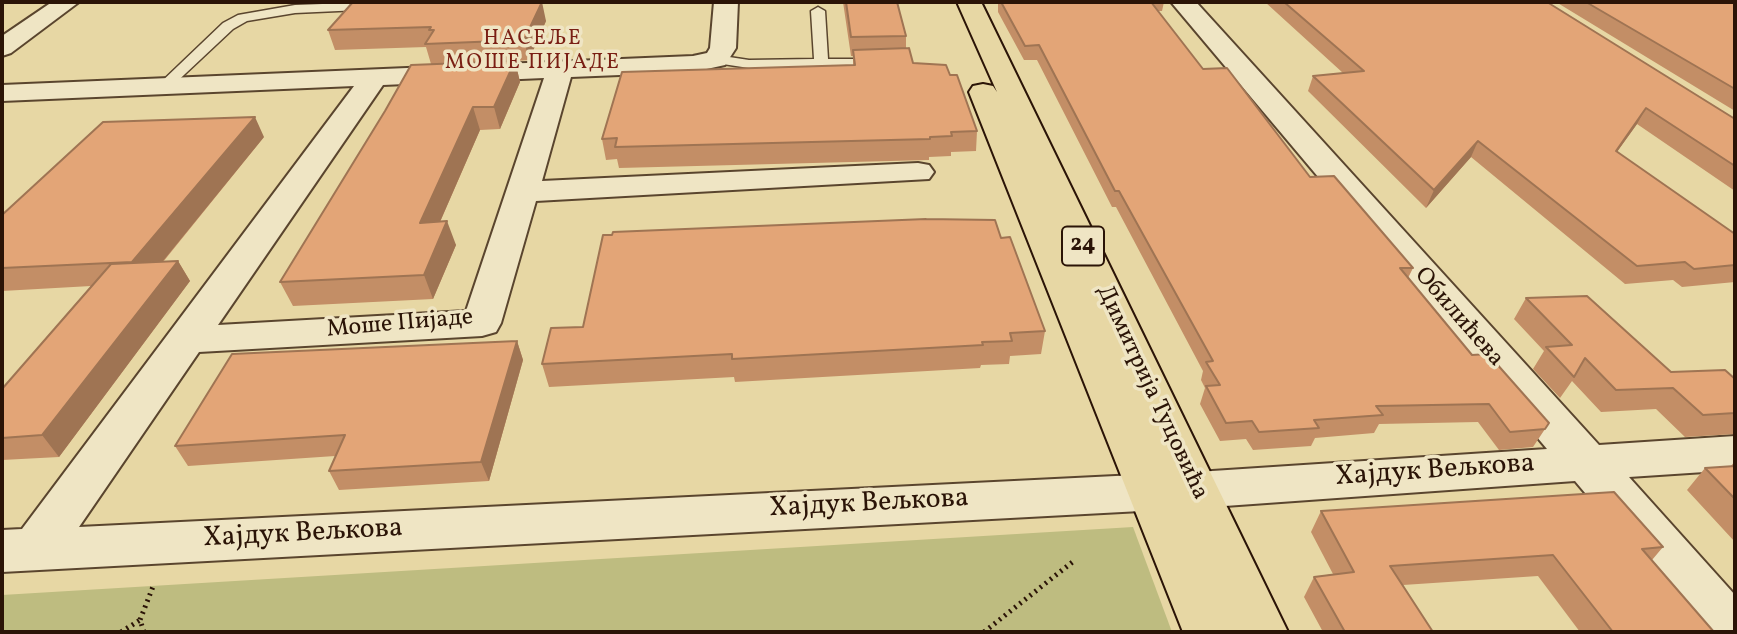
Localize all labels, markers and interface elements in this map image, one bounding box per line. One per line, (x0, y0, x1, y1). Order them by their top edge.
district label: НАСЕЉЕ МОШЕ ПИЈАДЕ (446, 27, 620, 77)
road number: 24 (1062, 227, 1104, 266)
street label: Обилићева (1407, 262, 1509, 374)
street label: Димитрија Туцовића (1089, 281, 1213, 505)
street label: Моше Пијаде (326, 304, 474, 346)
street label: Хајдук Вељкова (1334, 448, 1536, 496)
street label: Хајдук Вељкова (768, 483, 970, 527)
street label: Хајдук Вељкова (202, 513, 404, 557)

